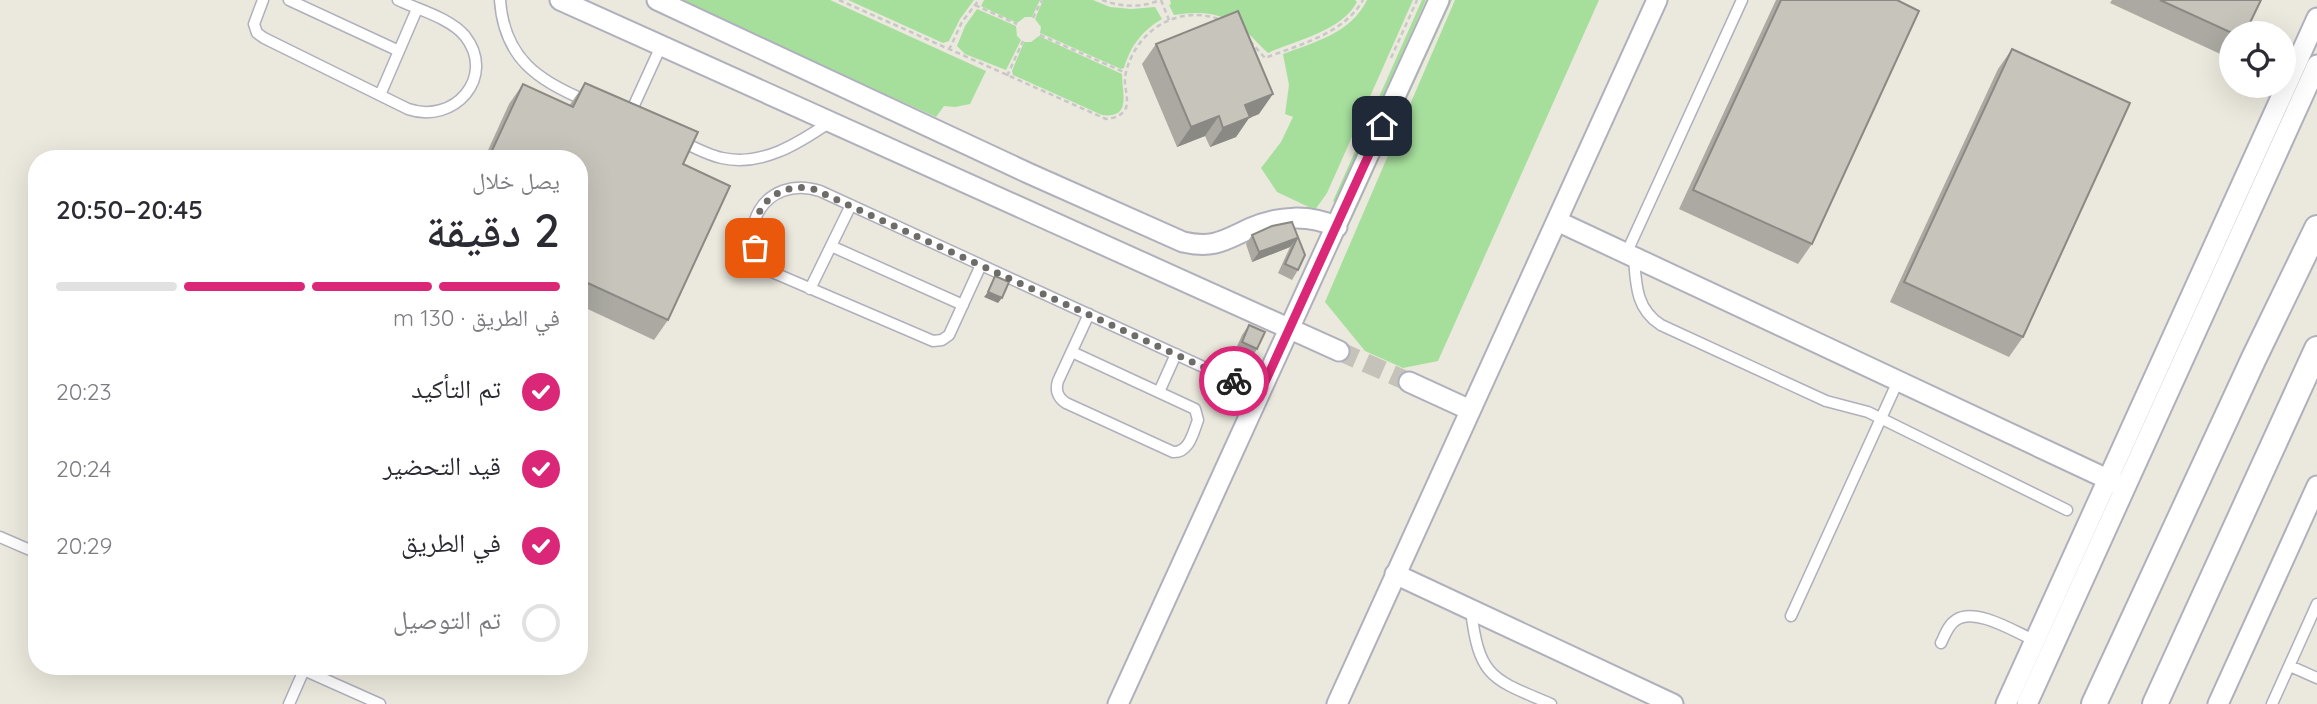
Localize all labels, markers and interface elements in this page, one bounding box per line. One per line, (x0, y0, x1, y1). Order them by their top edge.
map controls (2219, 21, 2296, 98)
button: locate (2219, 21, 2296, 98)
pin (1352, 96, 1412, 156)
icon: home (1363, 107, 1401, 145)
text: يصل خلال (472, 166, 560, 195)
text: 20:45–20:50 (56, 193, 203, 226)
text: 2 دقيقة (426, 201, 560, 259)
pin (725, 218, 785, 278)
icon: bag (736, 229, 774, 267)
text: في الطريق · 130 m (393, 303, 560, 332)
courier (1199, 346, 1269, 416)
icon: bike (1215, 362, 1253, 400)
text: تم التأكيد (411, 372, 501, 405)
icon: check (522, 373, 560, 411)
text: 20:23 (56, 377, 112, 406)
text: قيد التحضير (383, 449, 501, 482)
icon: check (522, 450, 560, 488)
text: 20:24 (56, 454, 111, 483)
text: في الطريق (401, 526, 501, 559)
icon: check (522, 527, 560, 565)
text: 20:29 (56, 531, 112, 560)
text: تم التوصيل (393, 603, 501, 636)

